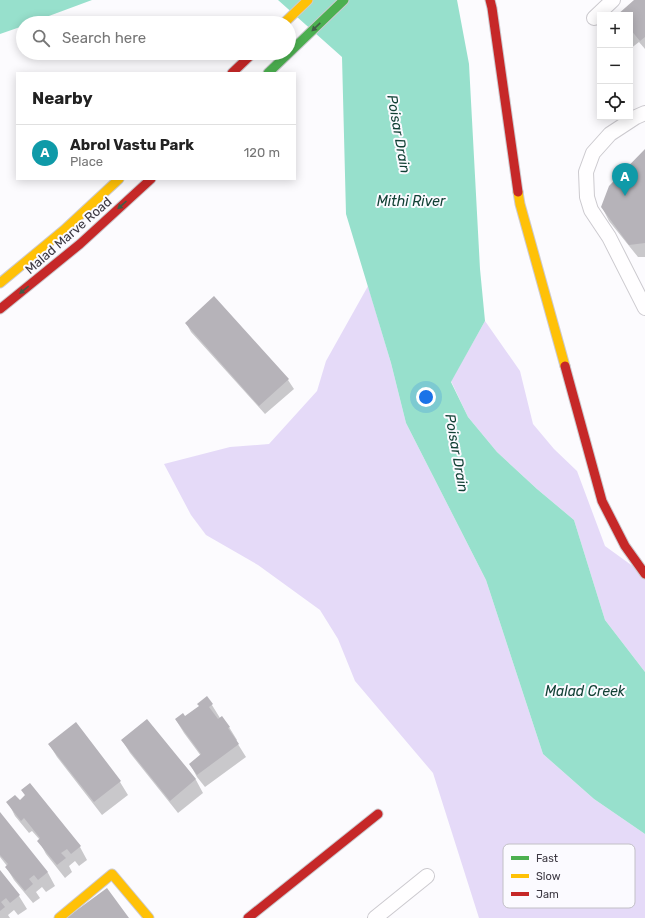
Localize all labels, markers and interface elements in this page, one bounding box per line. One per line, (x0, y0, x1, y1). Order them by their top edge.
map controls (597, 12, 633, 120)
button: + (597, 12, 633, 48)
search box (16, 16, 296, 60)
one-way arrow (311, 22, 321, 32)
icon: search (30, 27, 52, 49)
text: Search here (62, 29, 146, 47)
button: − (597, 48, 633, 84)
button: locate (597, 84, 633, 120)
text: Nearby (32, 88, 93, 108)
water label: Poisar Drain (383, 94, 414, 175)
text: Abrol Vastu Park (70, 136, 194, 154)
text: A (40, 145, 50, 160)
text: 120 m (244, 145, 280, 160)
text: Place (70, 154, 103, 169)
pin: A (612, 163, 638, 196)
water label: Mithi River (377, 193, 446, 210)
street label: Malad Marve Road (22, 194, 115, 277)
one-way arrow (118, 200, 127, 209)
one-way arrow (18, 285, 29, 294)
your location (416, 387, 436, 407)
water label: Poisar Drain (441, 413, 472, 494)
water label: Malad Creek (545, 683, 626, 700)
legend (503, 844, 635, 908)
text: Fast (536, 852, 559, 865)
text: Slow (536, 870, 561, 883)
text: Jam (536, 888, 559, 901)

